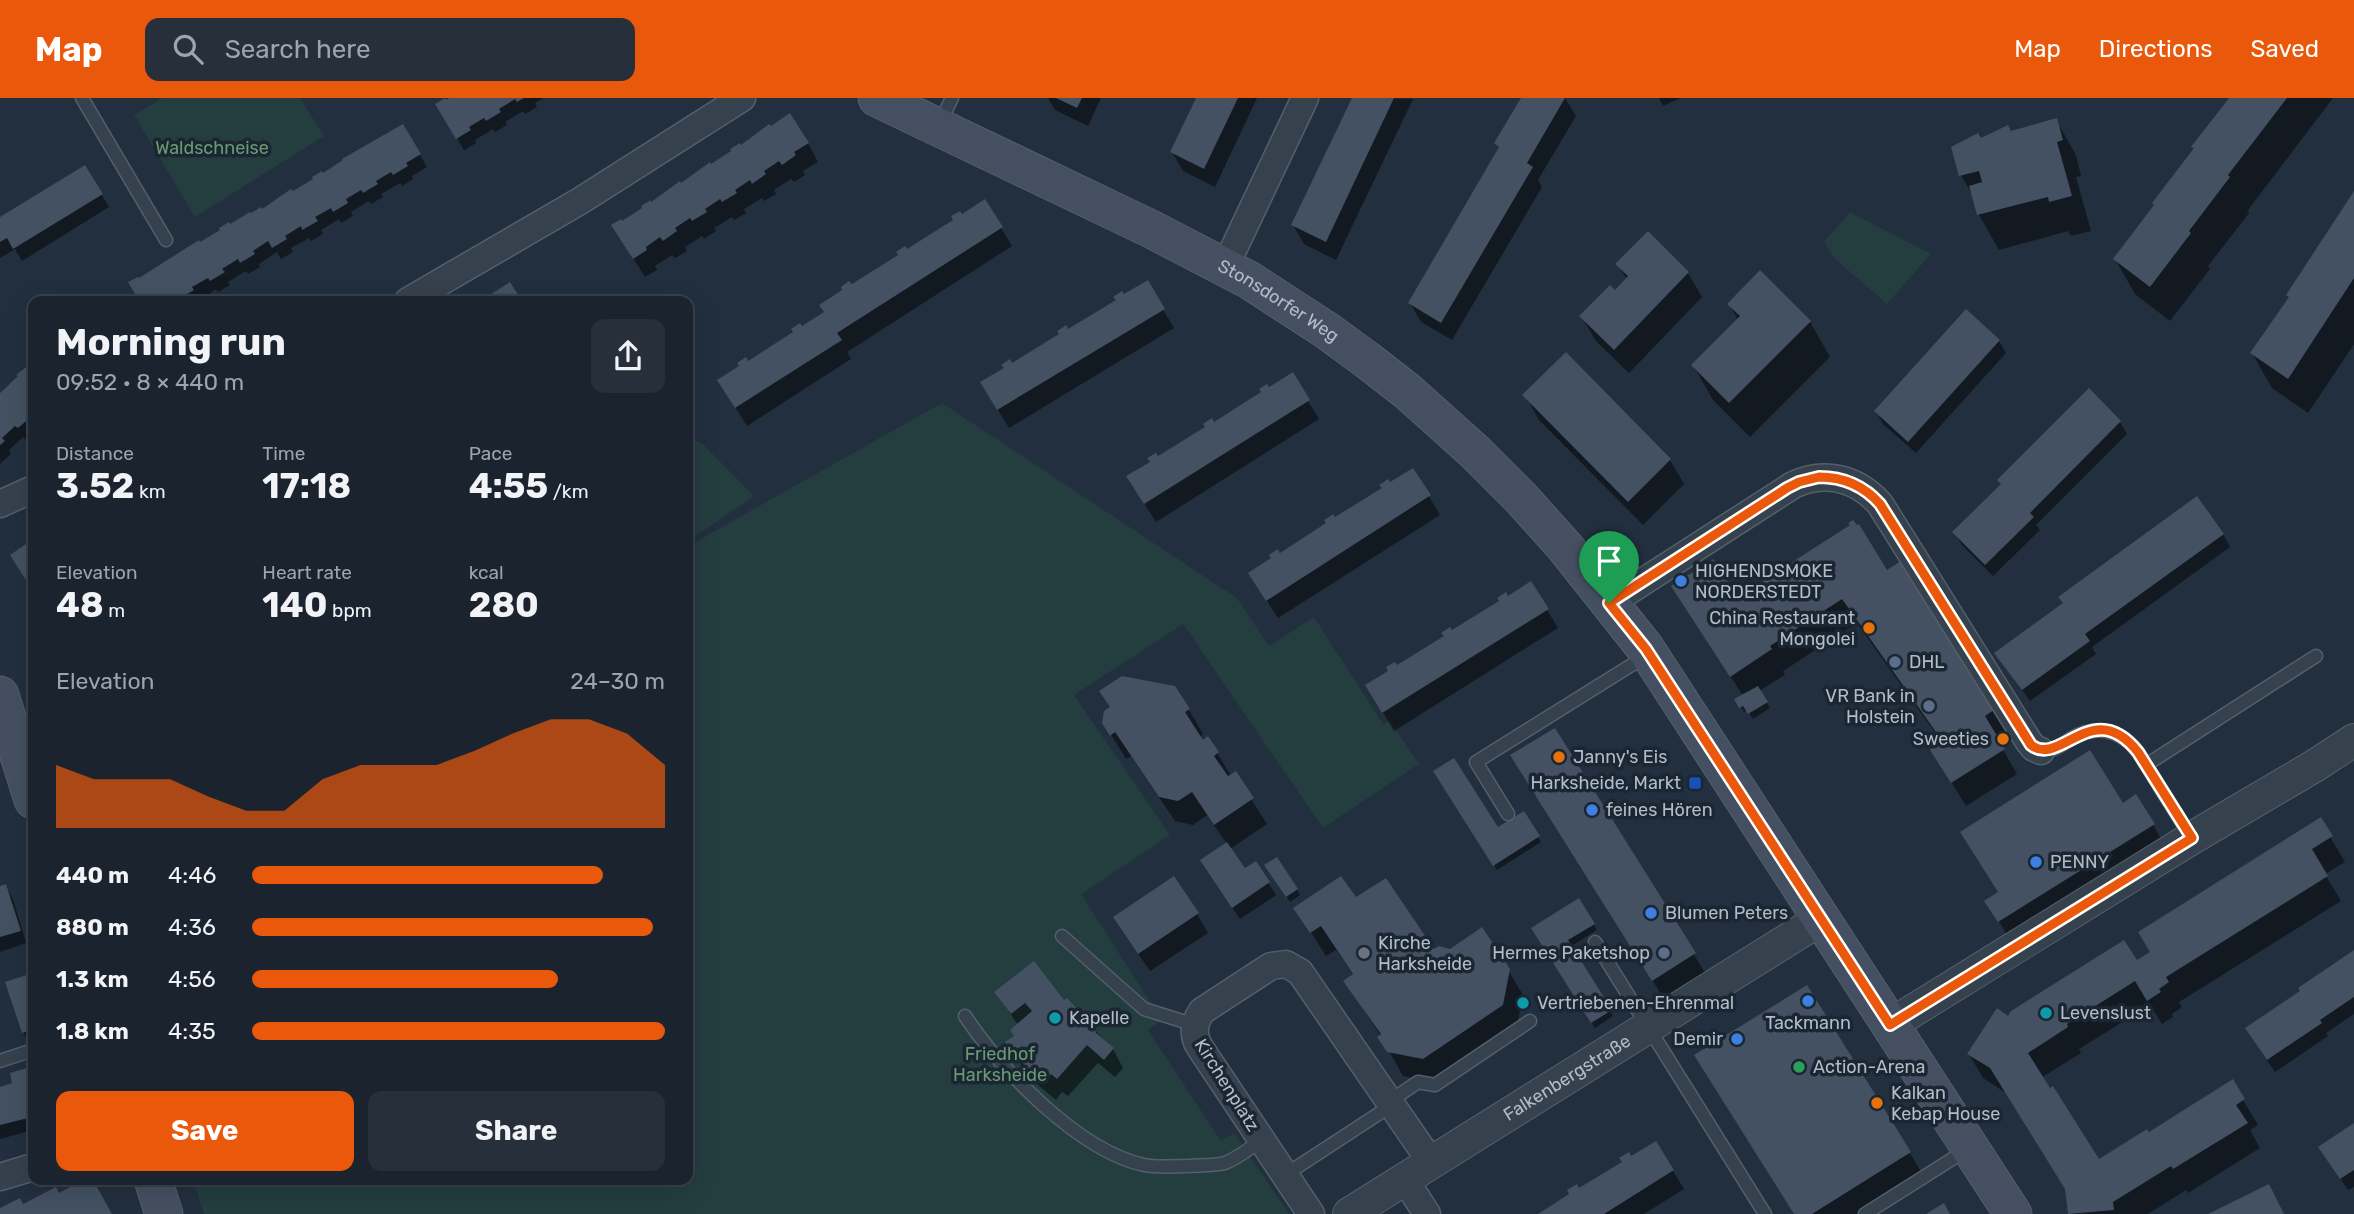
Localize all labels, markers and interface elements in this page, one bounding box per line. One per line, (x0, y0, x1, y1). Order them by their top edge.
search box (145, 18, 635, 81)
text: Map (35, 30, 103, 69)
icon: search (169, 30, 207, 68)
text: Search here (225, 34, 370, 65)
text: Map (2014, 35, 2061, 63)
text: Directions (2099, 35, 2212, 63)
text: Saved (2250, 35, 2319, 63)
park label: Waldschneise (155, 137, 269, 159)
street label: Stonsdorfer Weg (1214, 255, 1343, 347)
text: Morning run (56, 319, 286, 365)
button: share (591, 319, 665, 393)
text: 09:52 · 8 × 440 m (56, 368, 244, 396)
text: Distance (56, 442, 134, 465)
text: Time (262, 442, 305, 465)
text: Pace (469, 442, 512, 465)
text: 3.52 (56, 465, 134, 507)
text: 17:18 (262, 465, 351, 507)
text: 4:55 (469, 465, 548, 507)
text: km (134, 480, 166, 503)
text: /km (548, 480, 589, 503)
pin (1579, 531, 1639, 603)
icon: arrive (1590, 542, 1628, 580)
place label: HIGHENDSMOKE NORDERSTEDT (1695, 560, 1833, 603)
text: Elevation (56, 561, 137, 584)
text: Heart rate (262, 561, 352, 584)
text: kcal (469, 561, 504, 584)
marker: HIGHENDSMOKE NORDERSTEDT (1673, 573, 1689, 589)
text: 48 (56, 584, 104, 626)
text: 140 (262, 584, 327, 626)
text: 280 (469, 584, 539, 626)
text: m (104, 599, 125, 622)
text: bpm (327, 599, 372, 622)
place label: China Restaurant Mongolei (1709, 607, 1855, 650)
marker: China Restaurant Mongolei (1861, 620, 1877, 636)
place label: DHL (1909, 651, 1944, 673)
marker: DHL (1887, 654, 1903, 670)
text: Elevation (56, 667, 155, 695)
text: 24–30 m (570, 667, 665, 695)
place label: VR Bank in Holstein (1825, 685, 1915, 728)
marker: VR Bank in Holstein (1921, 698, 1937, 714)
place label: Sweeties (1913, 728, 1989, 750)
marker: Sweeties (1995, 731, 2011, 747)
place label: Janny's Eis (1573, 746, 1667, 768)
marker: Janny's Eis (1551, 749, 1567, 765)
place label: Harksheide, Markt (1531, 772, 1681, 794)
marker: Harksheide, Markt (1687, 775, 1703, 791)
place label: feines Hören (1606, 799, 1713, 821)
marker: feines Hören (1584, 802, 1600, 818)
place label: PENNY (2050, 851, 2109, 873)
marker: PENNY (2028, 854, 2044, 870)
text: 440 m (56, 861, 129, 889)
text: 4:46 (168, 861, 216, 889)
place label: Blumen Peters (1665, 902, 1788, 924)
marker: Blumen Peters (1643, 905, 1659, 921)
text: 880 m (56, 913, 129, 941)
text: 4:36 (168, 913, 216, 941)
place label: Kirche Harksheide (1378, 932, 1472, 975)
place label: Hermes Paketshop (1492, 942, 1650, 964)
marker: Kirche Harksheide (1356, 945, 1372, 961)
marker: Hermes Paketshop (1656, 945, 1672, 961)
text: 1.3 km (56, 965, 129, 993)
text: 4:56 (168, 965, 216, 993)
place label: Vertriebenen-Ehrenmal (1537, 992, 1734, 1014)
marker: Tackmann (1800, 993, 1816, 1009)
marker: Vertriebenen-Ehrenmal (1515, 995, 1531, 1011)
place label: Levenslust (2060, 1002, 2151, 1024)
marker: Levenslust (2038, 1005, 2054, 1021)
place label: Kapelle (1069, 1007, 1129, 1029)
marker: Kapelle (1047, 1010, 1063, 1026)
place label: Tackmann (1765, 1012, 1851, 1034)
text: 1.8 km (56, 1017, 129, 1045)
text: 4:35 (168, 1017, 216, 1045)
place label: Demir (1673, 1028, 1723, 1050)
street label: Falkenbergstraße (1499, 1030, 1635, 1126)
marker: Demir (1729, 1031, 1745, 1047)
street label: Kirchenplatz (1190, 1035, 1264, 1135)
park label: Friedhof Harksheide (953, 1043, 1047, 1086)
place label: Action-Arena (1813, 1056, 1925, 1078)
marker: Action-Arena (1791, 1059, 1807, 1075)
place label: Kalkan Kebap House (1891, 1082, 2000, 1125)
button: Save (56, 1091, 354, 1171)
button: Share (368, 1091, 665, 1171)
marker: Kalkan Kebap House (1869, 1095, 1885, 1111)

